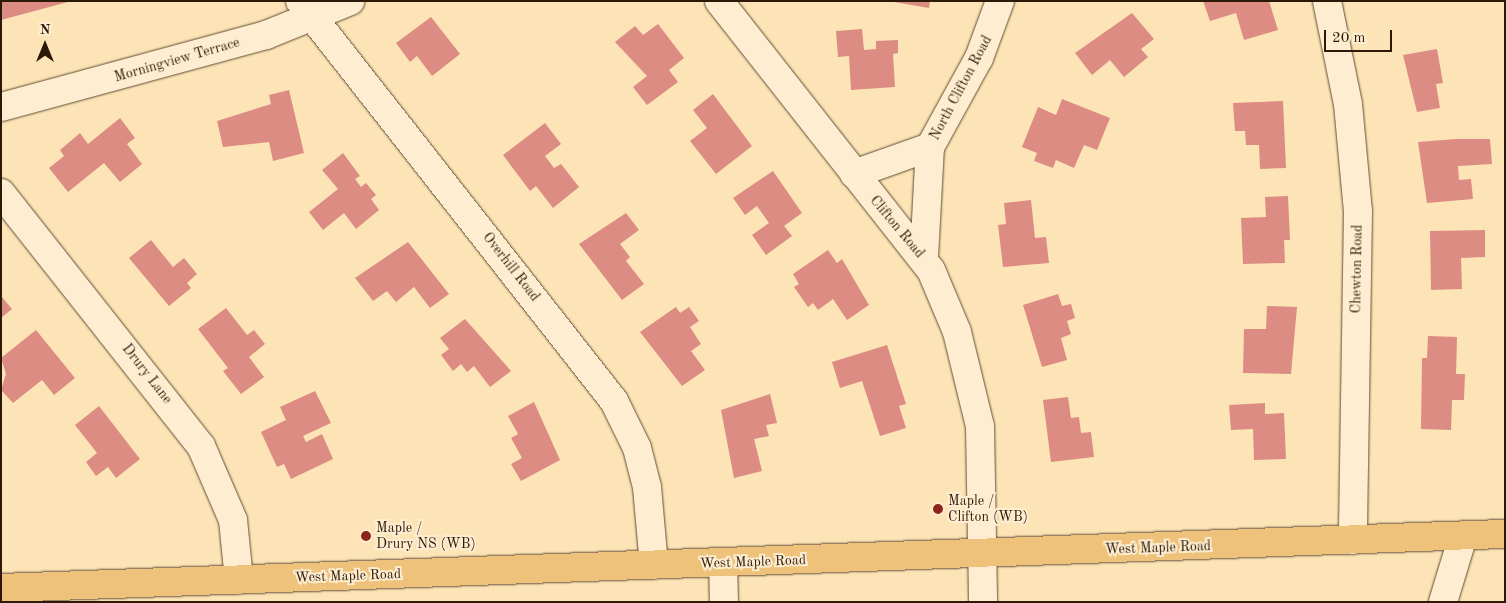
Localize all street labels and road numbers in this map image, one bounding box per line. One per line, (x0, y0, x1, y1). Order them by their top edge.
street label: North Clifton Road (926, 33, 996, 143)
street label: Morningview Terrace (112, 34, 242, 86)
street label: Clifton Road (866, 192, 928, 262)
street label: Chewton Road (1348, 224, 1366, 314)
street label: Overhill Road (479, 229, 543, 305)
street label: Drury Lane (118, 341, 176, 407)
street label: West Maple Road (1105, 538, 1211, 558)
street label: West Maple Road (700, 552, 806, 572)
street label: West Maple Road (295, 566, 401, 586)

